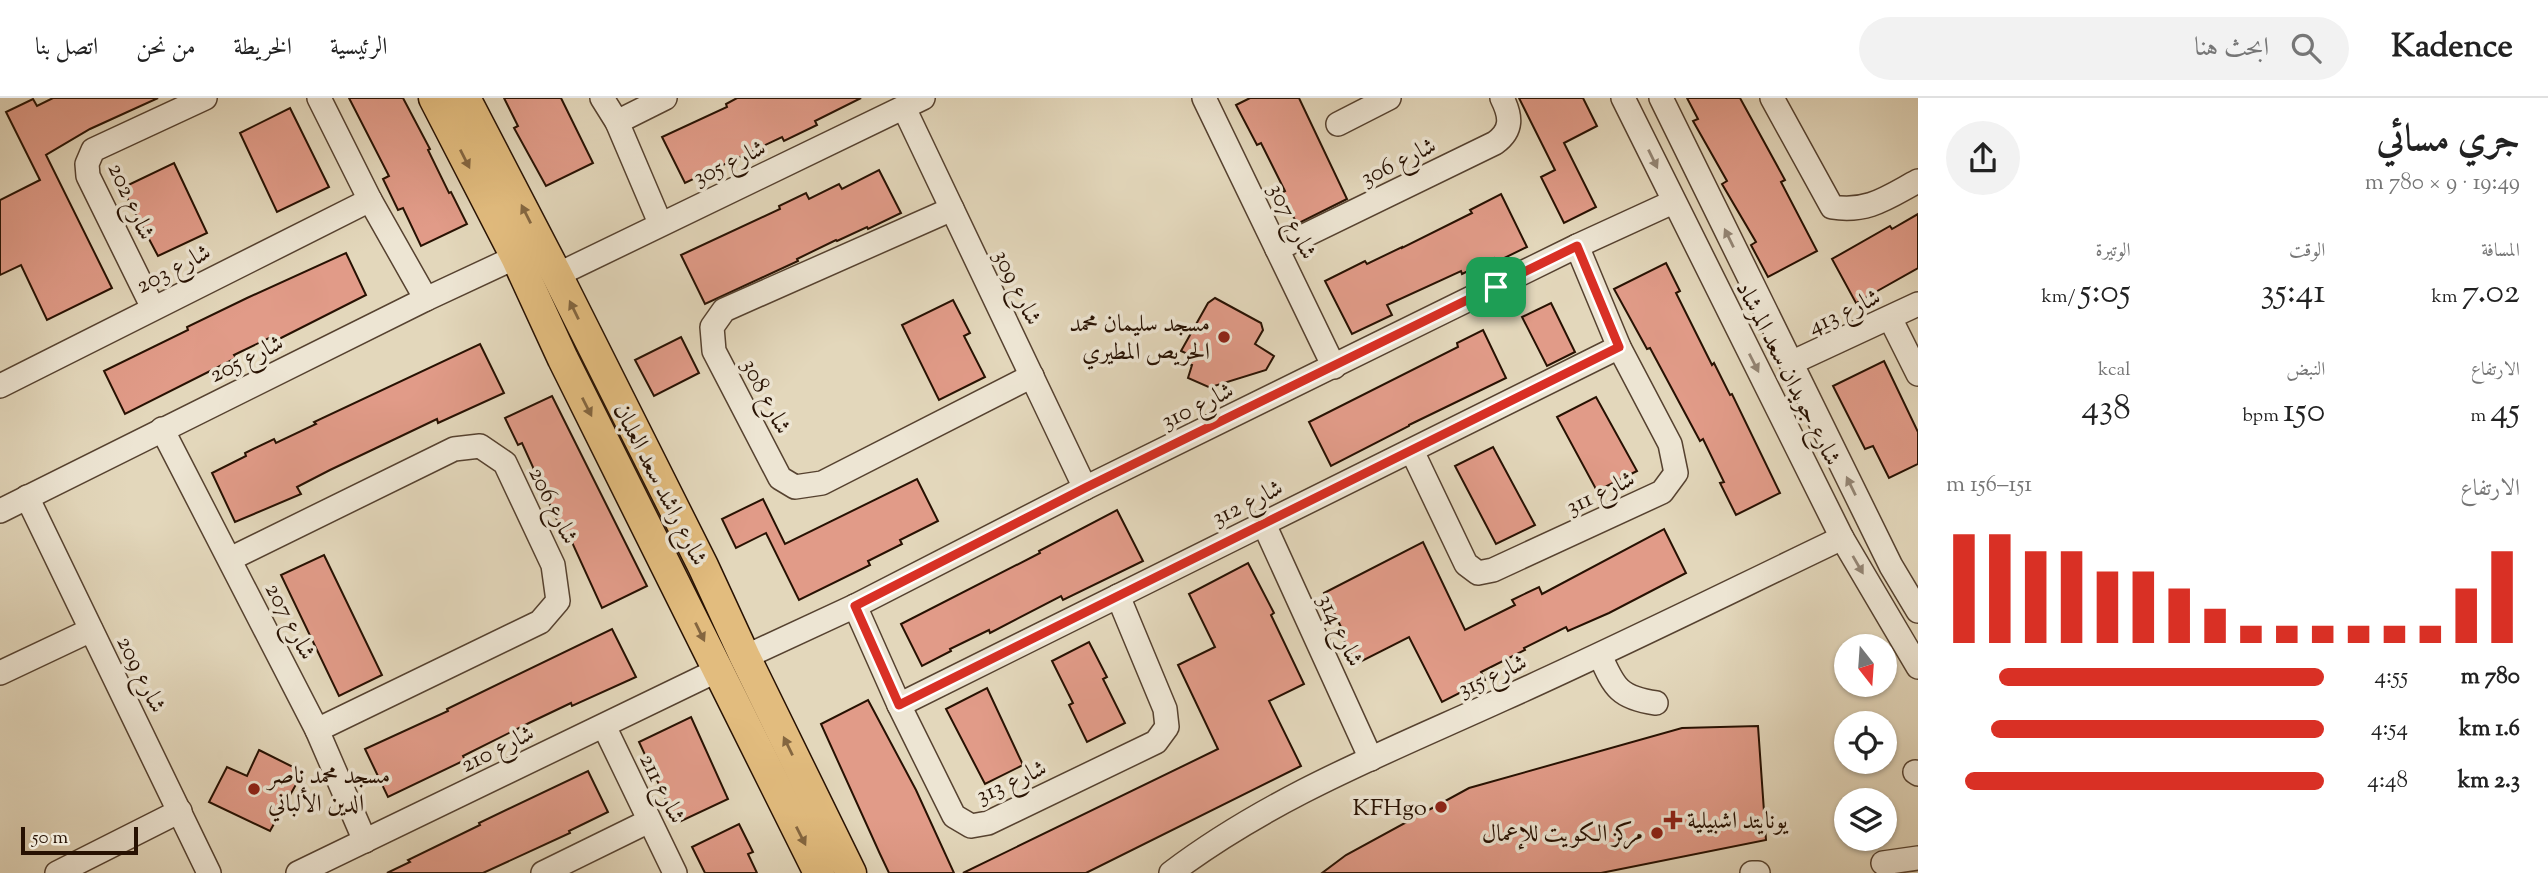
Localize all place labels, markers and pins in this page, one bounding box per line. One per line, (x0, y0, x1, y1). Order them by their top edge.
pin (1466, 257, 1526, 317)
place label: مسجد سليمان محمد الحريص المطيري (1069, 308, 1210, 370)
marker: مسجد سليمان محمد الحريص المطيري (1216, 329, 1232, 345)
place label: مسجد محمد ناصر الدين الألباني (265, 760, 390, 822)
marker: مسجد محمد ناصر الدين الألباني (246, 781, 262, 797)
place label: KFHgo (1353, 792, 1427, 826)
marker: KFHgo (1433, 799, 1449, 815)
place label: يونايتد اشبيلية (1687, 805, 1789, 839)
marker: يونايتد اشبيلية (1665, 812, 1681, 828)
place label: مركز الكويت للإعمال (1482, 818, 1643, 852)
marker: مركز الكويت للإعمال (1649, 825, 1665, 841)

